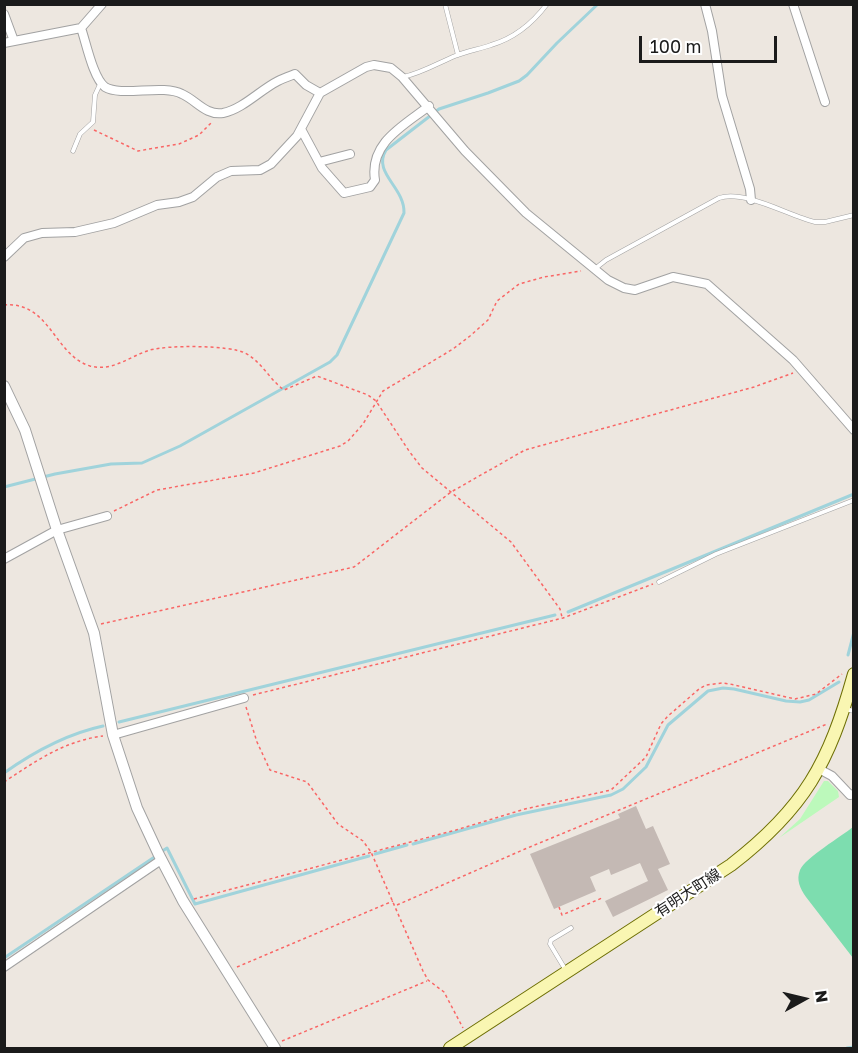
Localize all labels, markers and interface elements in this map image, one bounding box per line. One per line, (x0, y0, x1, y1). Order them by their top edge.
scale bar (642, 24, 780, 62)
text: 100 m (650, 35, 701, 57)
street label: 有明大町線 (652, 865, 724, 921)
north arrow (774, 969, 834, 1029)
text: N (811, 989, 833, 1004)

